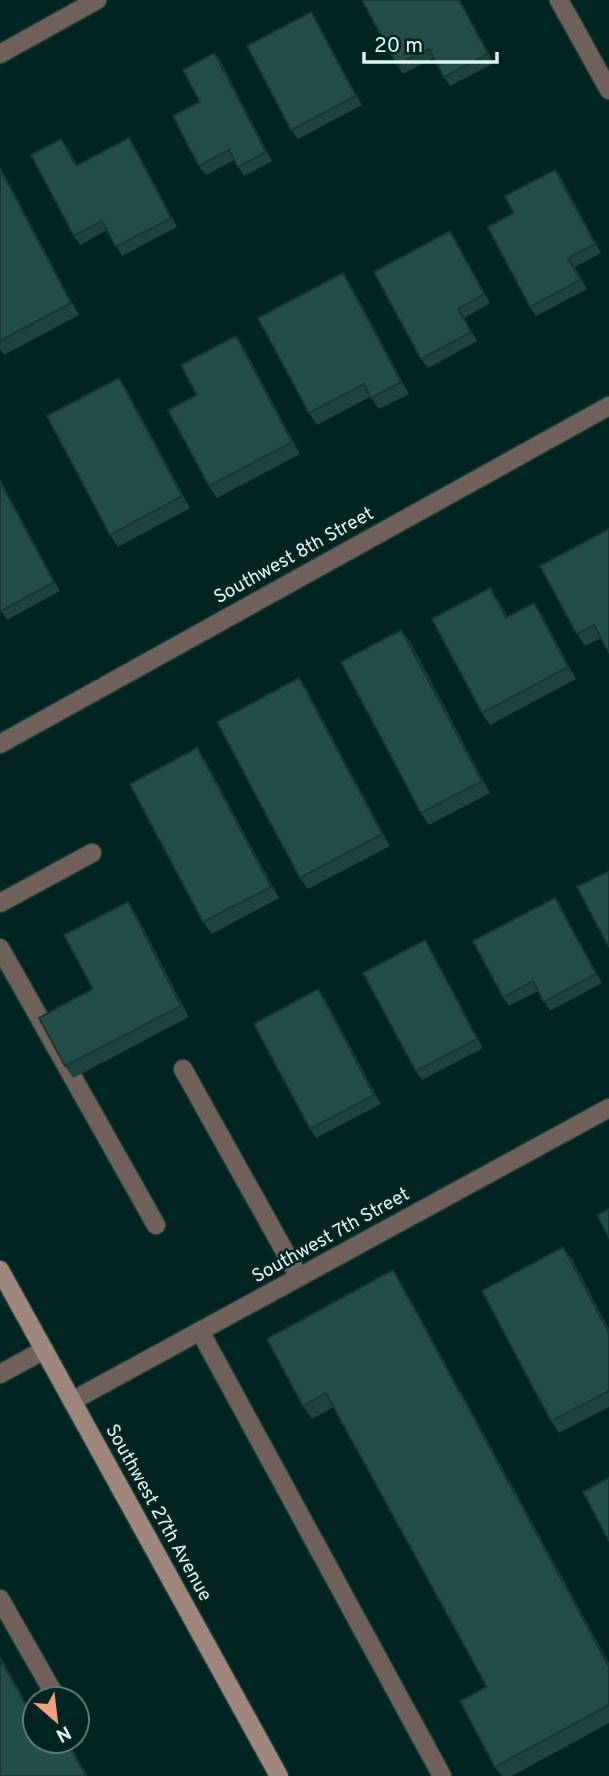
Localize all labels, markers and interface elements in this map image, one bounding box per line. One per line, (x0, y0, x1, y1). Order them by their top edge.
scale bar (364, 21, 497, 65)
text: 20 m (374, 33, 423, 60)
street label: Southwest 8th Street (210, 502, 378, 610)
street label: Southwest 7th Street (248, 1183, 414, 1289)
street label: Southwest 27th Avenue (99, 1420, 217, 1606)
north arrow (21, 1685, 91, 1755)
text: N (51, 1719, 75, 1747)

